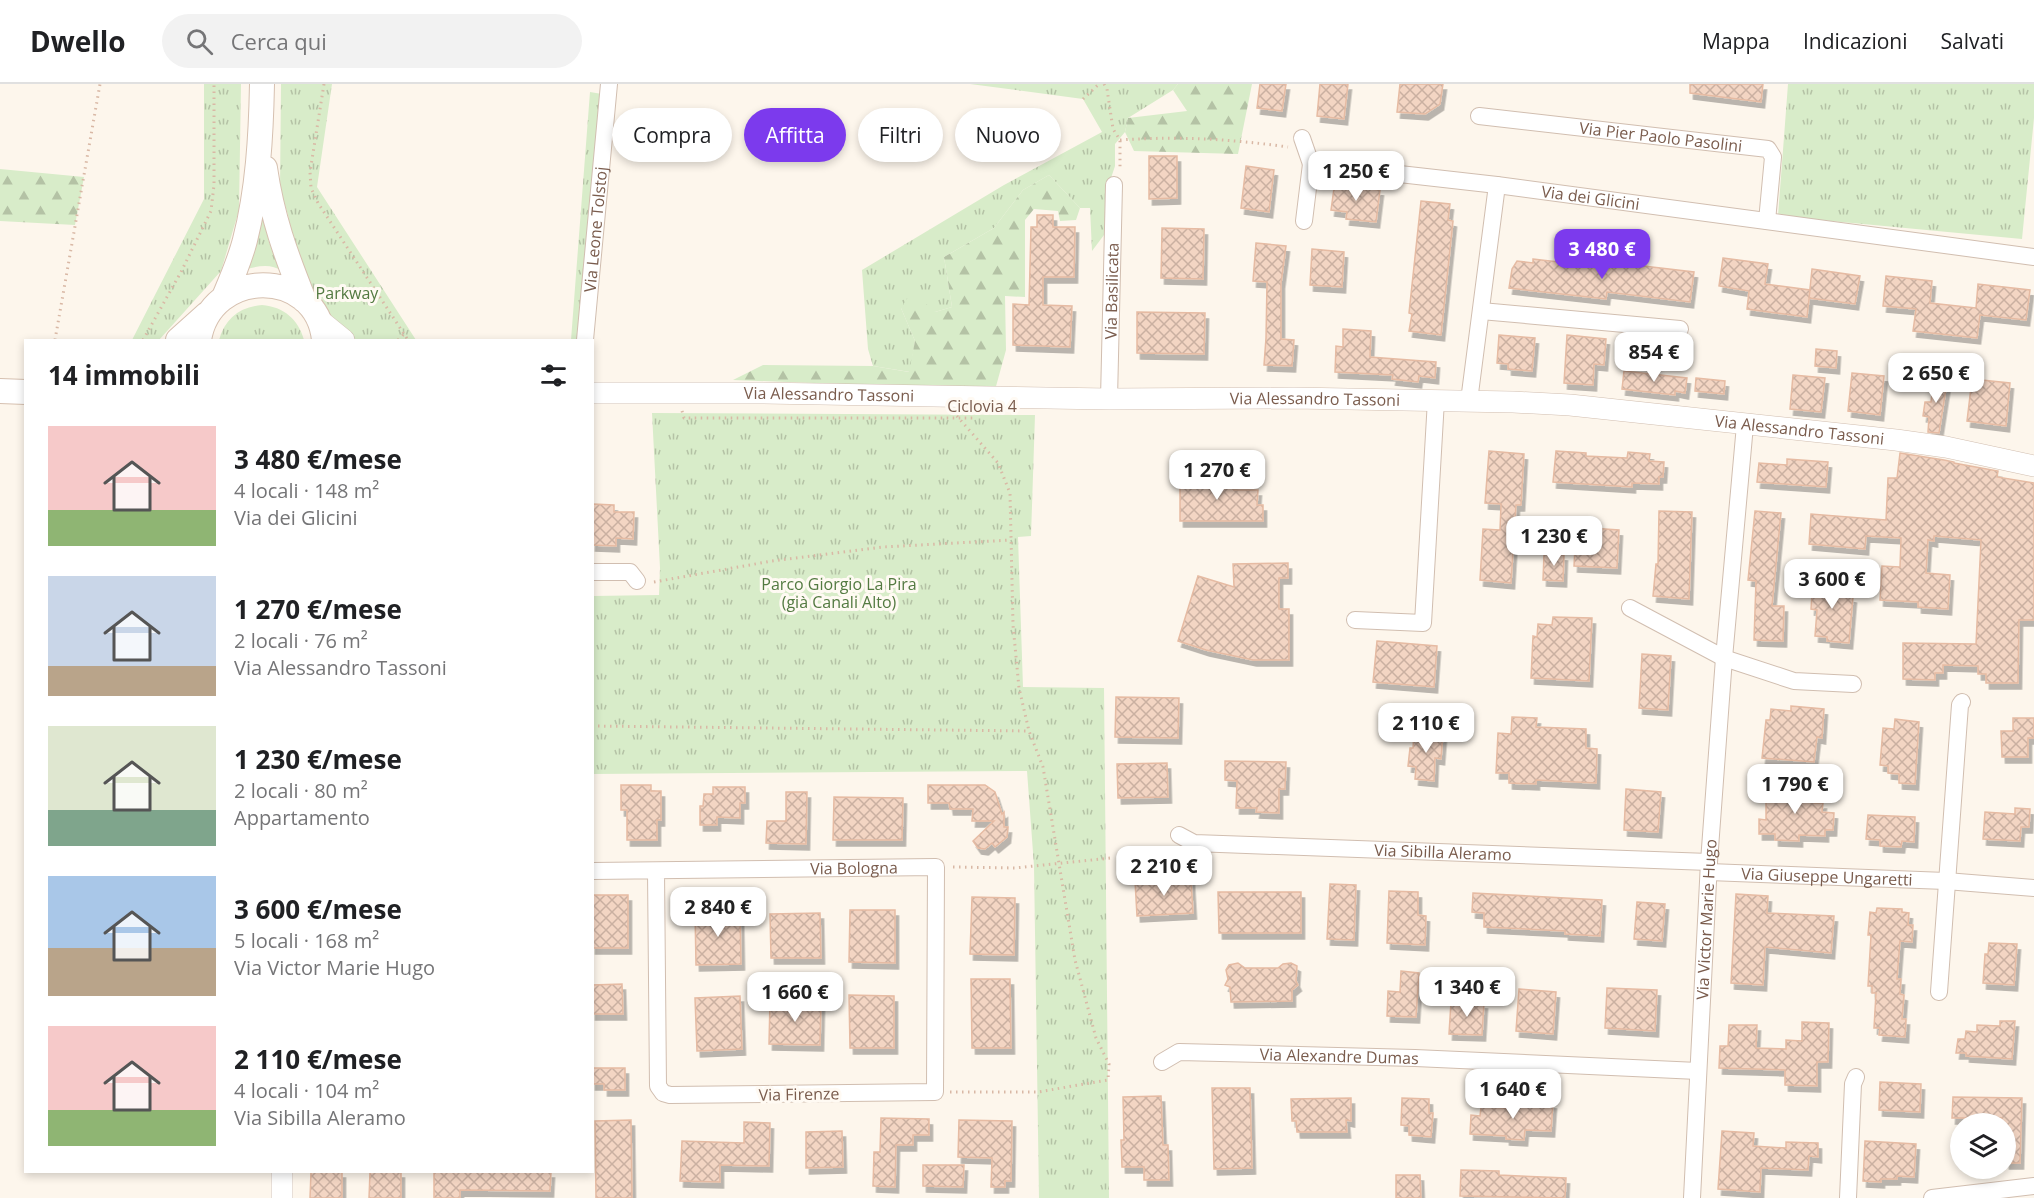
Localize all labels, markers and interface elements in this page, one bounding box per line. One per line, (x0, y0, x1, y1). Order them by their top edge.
search box (162, 14, 582, 68)
text: Dwello (30, 22, 126, 60)
icon: search (183, 25, 216, 58)
text: Cerca qui (231, 26, 327, 56)
text: Mappa (1702, 27, 1770, 55)
text: Indicazioni (1803, 27, 1908, 55)
text: Salvati (1941, 27, 2004, 55)
chip: Compra (612, 108, 732, 162)
chip: Affitta (744, 108, 846, 162)
chip: Filtri (858, 108, 943, 162)
chip: Nuovo (955, 108, 1061, 162)
street label: Via Pier Paolo Pasolini (1578, 117, 1743, 157)
pin: 1 250 € (1301, 151, 1411, 202)
text: 1 250 € (1322, 157, 1390, 184)
street label: Via Leone Tolstoj (579, 166, 612, 293)
street label: Via dei Glicini (1540, 180, 1641, 215)
pin: 3 480 € (1547, 229, 1657, 280)
text: 3 480 € (1568, 235, 1636, 262)
street label: Via Basilicata (1099, 242, 1124, 340)
park label: Parkway (316, 282, 379, 304)
pin: 854 € (1612, 332, 1696, 383)
text: 854 € (1629, 338, 1679, 365)
pin: 2 650 € (1881, 353, 1991, 404)
text: 14 immobili (48, 357, 200, 393)
icon: filters (537, 359, 570, 392)
text: 2 650 € (1902, 359, 1970, 386)
street label: Via Alessandro Tassoni (744, 382, 914, 407)
street label: Via Alessandro Tassoni (1230, 387, 1400, 411)
street label: Ciclovia 4 (947, 395, 1017, 417)
street label: Via Alessandro Tassoni (1714, 410, 1885, 450)
text: 3 480 €/mese (234, 441, 402, 477)
icon: home (96, 450, 168, 522)
pin: 1 270 € (1162, 450, 1272, 501)
text: 1 270 € (1183, 456, 1251, 483)
text: 4 locali · 148 m² (234, 477, 379, 504)
text: Via dei Glicini (234, 504, 358, 531)
pin: 1 230 € (1499, 516, 1609, 567)
text: 1 230 € (1520, 522, 1588, 549)
pin: 3 600 € (1777, 559, 1887, 610)
text: 3 600 € (1798, 565, 1866, 592)
park label: Parco Giorgio La Pira (già Canali Alto) (761, 573, 917, 613)
text: 1 270 €/mese (234, 591, 402, 627)
icon: home (96, 600, 168, 672)
text: 2 locali · 76 m² (234, 627, 368, 654)
text: Via Alessandro Tassoni (234, 654, 447, 681)
pin: 2 110 € (1371, 703, 1481, 754)
text: 2 110 € (1392, 709, 1460, 736)
text: 1 230 €/mese (234, 741, 402, 777)
icon: home (96, 750, 168, 822)
pin: 1 790 € (1740, 764, 1850, 815)
text: 1 790 € (1761, 770, 1829, 797)
text: 2 locali · 80 m² (234, 777, 368, 804)
text: Appartamento (234, 804, 370, 831)
street label: Via Victor Marie Hugo (1691, 838, 1722, 1000)
street label: Via Sibilla Aleramo (1374, 839, 1512, 866)
pin: 2 210 € (1109, 846, 1219, 897)
text: 2 210 € (1130, 852, 1198, 879)
street label: Via Bologna (810, 856, 898, 879)
street label: Via Giuseppe Ungaretti (1741, 862, 1913, 891)
pin: 2 840 € (663, 887, 773, 938)
text: 3 600 €/mese (234, 891, 402, 927)
text: 2 840 € (684, 893, 752, 920)
icon: home (96, 900, 168, 972)
text: 5 locali · 168 m² (234, 927, 379, 954)
text: Via Victor Marie Hugo (234, 954, 435, 981)
pin: 1 340 € (1412, 967, 1522, 1018)
pin: 1 660 € (740, 972, 850, 1023)
text: 1 340 € (1433, 973, 1501, 1000)
text: 1 660 € (761, 978, 829, 1005)
text: 2 110 €/mese (234, 1041, 402, 1077)
street label: Via Alexandre Dumas (1259, 1043, 1419, 1069)
icon: home (96, 1050, 168, 1122)
pin: 1 640 € (1458, 1069, 1568, 1120)
text: 1 640 € (1479, 1075, 1547, 1102)
text: 4 locali · 104 m² (234, 1077, 379, 1104)
street label: Via Firenze (758, 1082, 840, 1106)
text: Via Sibilla Aleramo (234, 1104, 406, 1131)
map controls (1950, 1113, 2016, 1179)
button: layers (1950, 1113, 2016, 1179)

